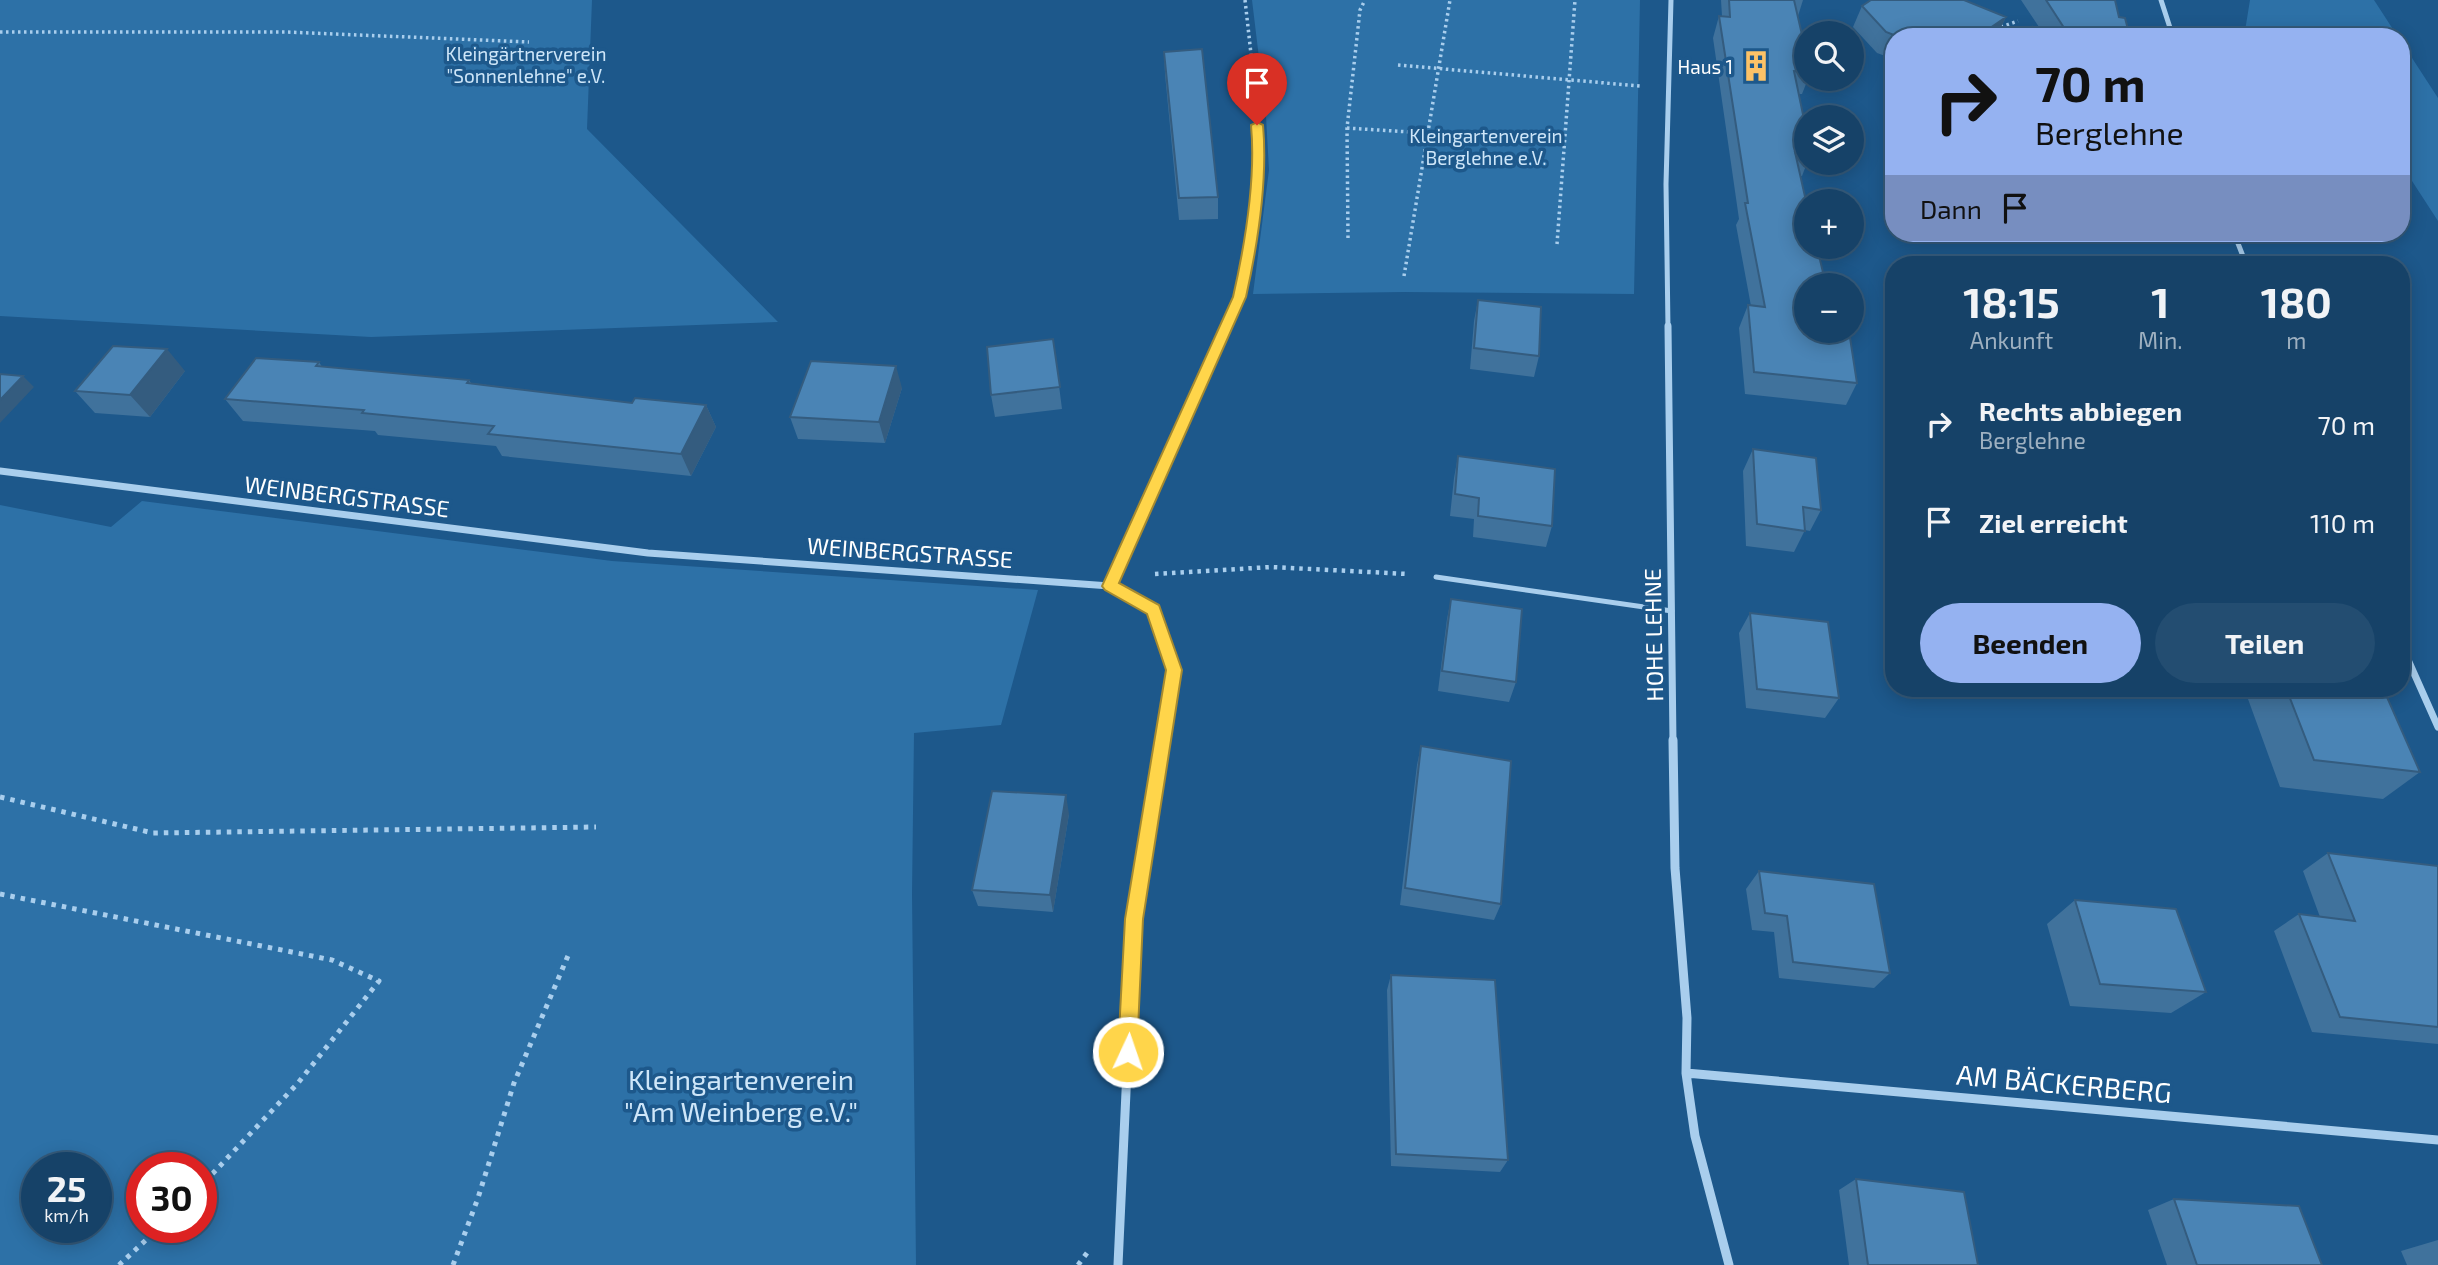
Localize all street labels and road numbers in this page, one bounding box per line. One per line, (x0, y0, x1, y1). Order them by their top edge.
street label: WEINBERGSTRASSE (243, 470, 451, 522)
street label: WEINBERGSTRASSE (806, 531, 1014, 573)
street label: HOHE LEHNE (1638, 568, 1668, 702)
street label: AM BÄCKERBERG (1955, 1057, 2173, 1109)

